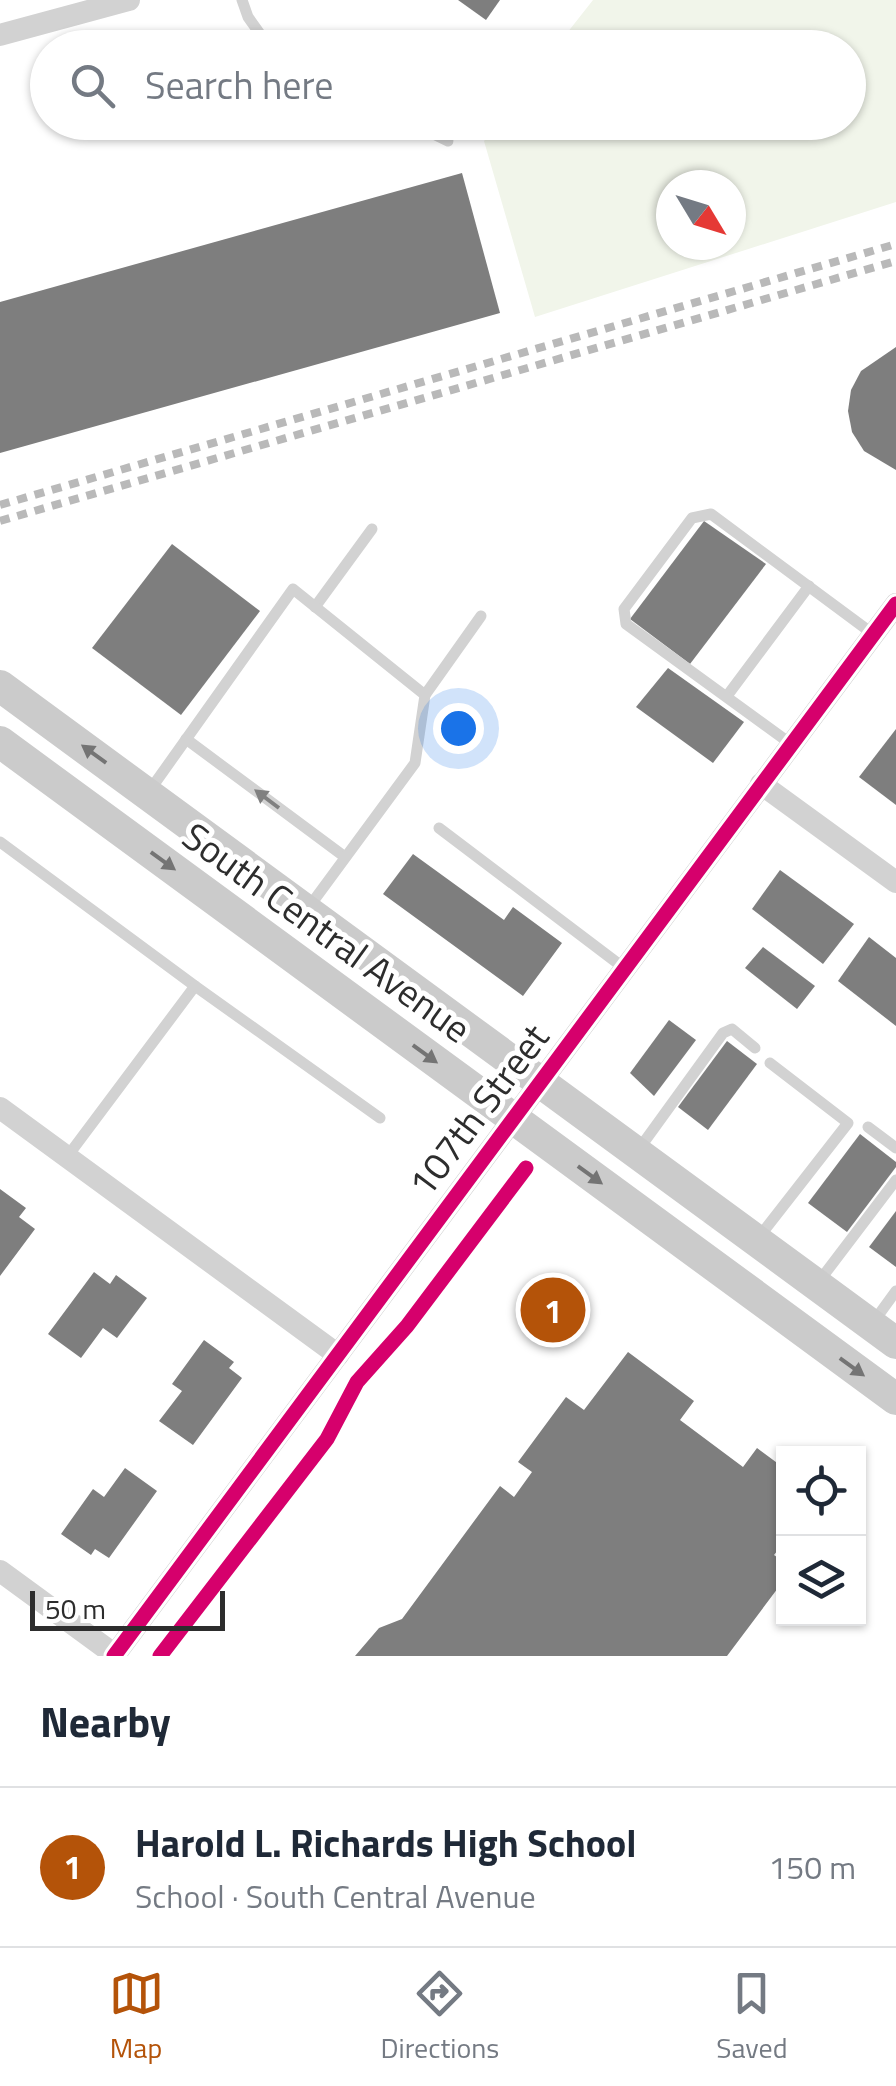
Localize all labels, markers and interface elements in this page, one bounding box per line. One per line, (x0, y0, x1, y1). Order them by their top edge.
search box (30, 30, 866, 140)
text: Search here (145, 56, 333, 114)
icon: search (65, 58, 120, 113)
north arrow (656, 170, 746, 260)
your location (433, 703, 484, 754)
one-way arrow (81, 745, 107, 765)
one-way arrow (253, 790, 280, 809)
street label: South Central Avenue (171, 807, 483, 1057)
one-way arrow (150, 851, 176, 871)
street label: 107th Street (393, 1011, 563, 1209)
one-way arrow (412, 1043, 438, 1063)
one-way arrow (577, 1165, 604, 1184)
pin: 1 (520, 1272, 586, 1348)
one-way arrow (839, 1357, 866, 1377)
map controls (776, 1446, 866, 1626)
button: locate (776, 1446, 866, 1536)
button: layers (776, 1536, 866, 1626)
scale bar (30, 1586, 225, 1630)
text: 50 m (45, 1587, 106, 1630)
text: Nearby (40, 1689, 171, 1753)
text: Harold L. Richards High School (135, 1814, 637, 1872)
text: 1 (64, 1843, 81, 1891)
text: 150 m (768, 1843, 856, 1891)
text: School · South Central Avenue (135, 1872, 536, 1920)
tab: Map (109, 1966, 164, 2069)
tab: Directions (381, 1966, 499, 2069)
tab: Saved (716, 1966, 787, 2069)

